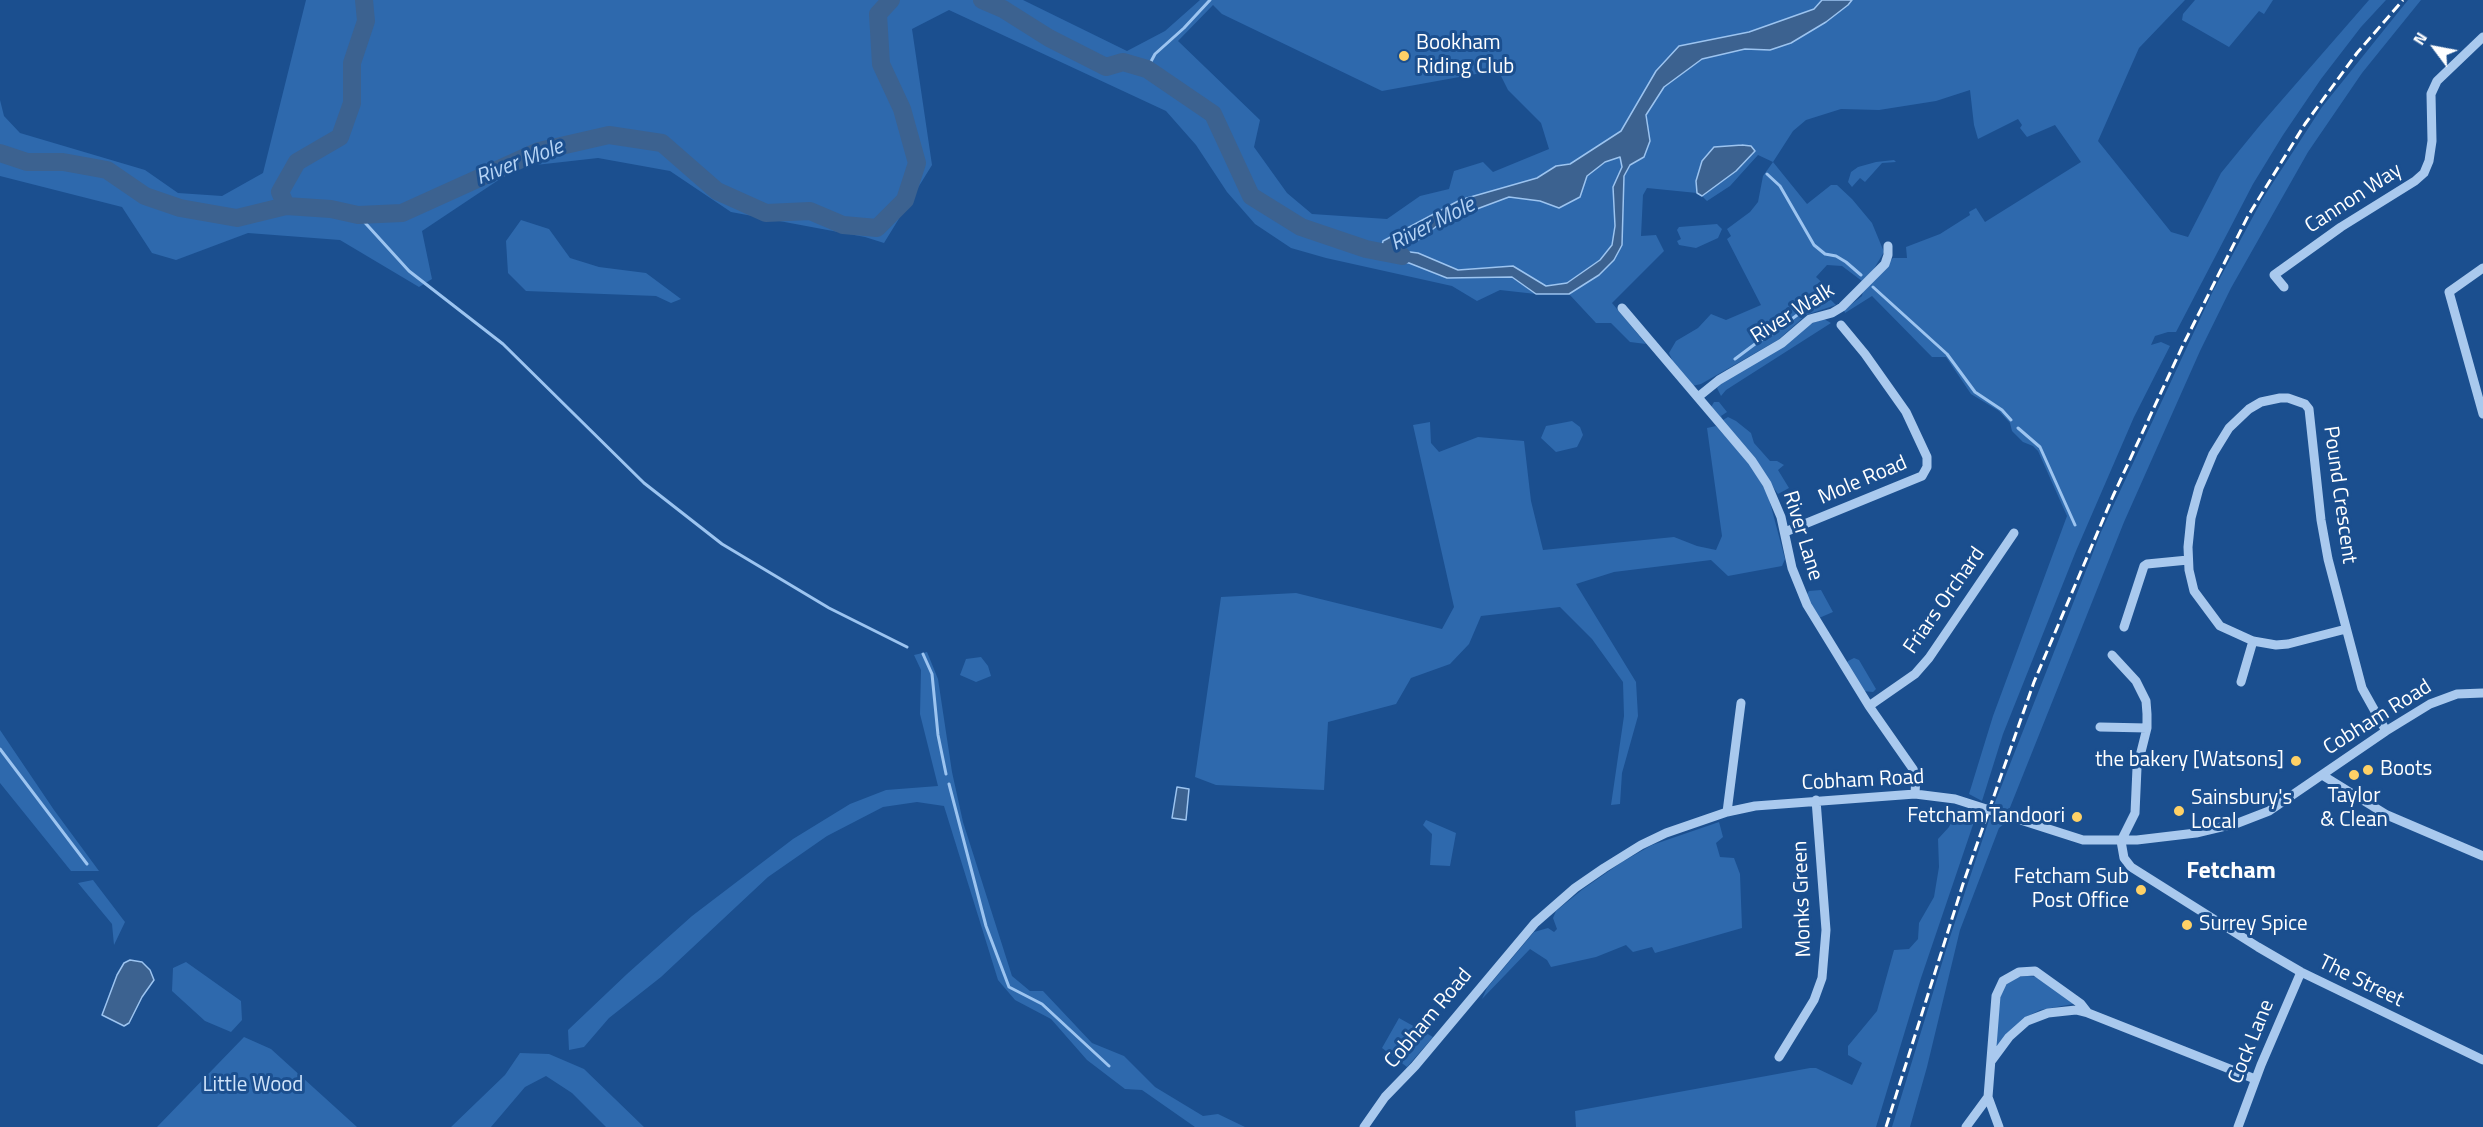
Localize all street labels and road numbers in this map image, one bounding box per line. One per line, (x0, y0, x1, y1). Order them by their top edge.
street label: Cannon Way (2301, 158, 2407, 240)
street label: River Walk (1747, 278, 1839, 350)
street label: Pound Crescent (2317, 425, 2361, 565)
street label: Mole Road (1815, 451, 1911, 511)
street label: River Lane (1776, 488, 1828, 584)
street label: Friars Orchard (1899, 543, 1991, 659)
street label: Cobham Road (2319, 675, 2437, 761)
street label: Cobham Road (1801, 765, 1925, 797)
street label: Monks Green (1788, 840, 1818, 958)
street label: The Street (2314, 951, 2408, 1013)
street label: Cobham Road (1380, 964, 1478, 1074)
street label: Cock Lane (2224, 996, 2280, 1088)

